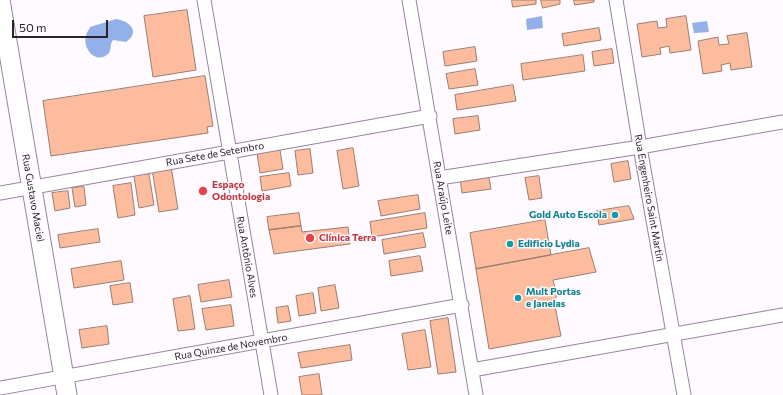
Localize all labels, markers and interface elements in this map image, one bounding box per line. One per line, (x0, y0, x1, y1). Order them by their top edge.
scale bar (14, 12, 110, 38)
text: 50 m (19, 20, 47, 34)
street label: Rua Engenheiro Saint Martin (632, 133, 666, 263)
street label: Rua Sete de Setembro (165, 139, 265, 169)
street label: Rua Gustavo Maciel (19, 153, 47, 243)
street label: Rua Araújo Leite (431, 160, 455, 236)
place label: Espaço Odontologia (212, 179, 270, 202)
marker: Espaço Odontologia (197, 185, 209, 197)
place label: Gold Auto Escola (529, 209, 607, 221)
marker: Gold Auto Escola (610, 210, 620, 220)
street label: Rua Antônio Alves (234, 215, 260, 299)
marker: Clínica Terra (304, 232, 316, 244)
place label: Clínica Terra (319, 232, 376, 244)
place label: Edificio Lydia (518, 238, 580, 250)
marker: Edificio Lydia (505, 239, 515, 249)
place label: Mult Portas e Janelas (526, 286, 581, 310)
marker: Mult Portas e Janelas (513, 293, 523, 303)
street label: Rua Quinze de Novembro (174, 331, 288, 363)

